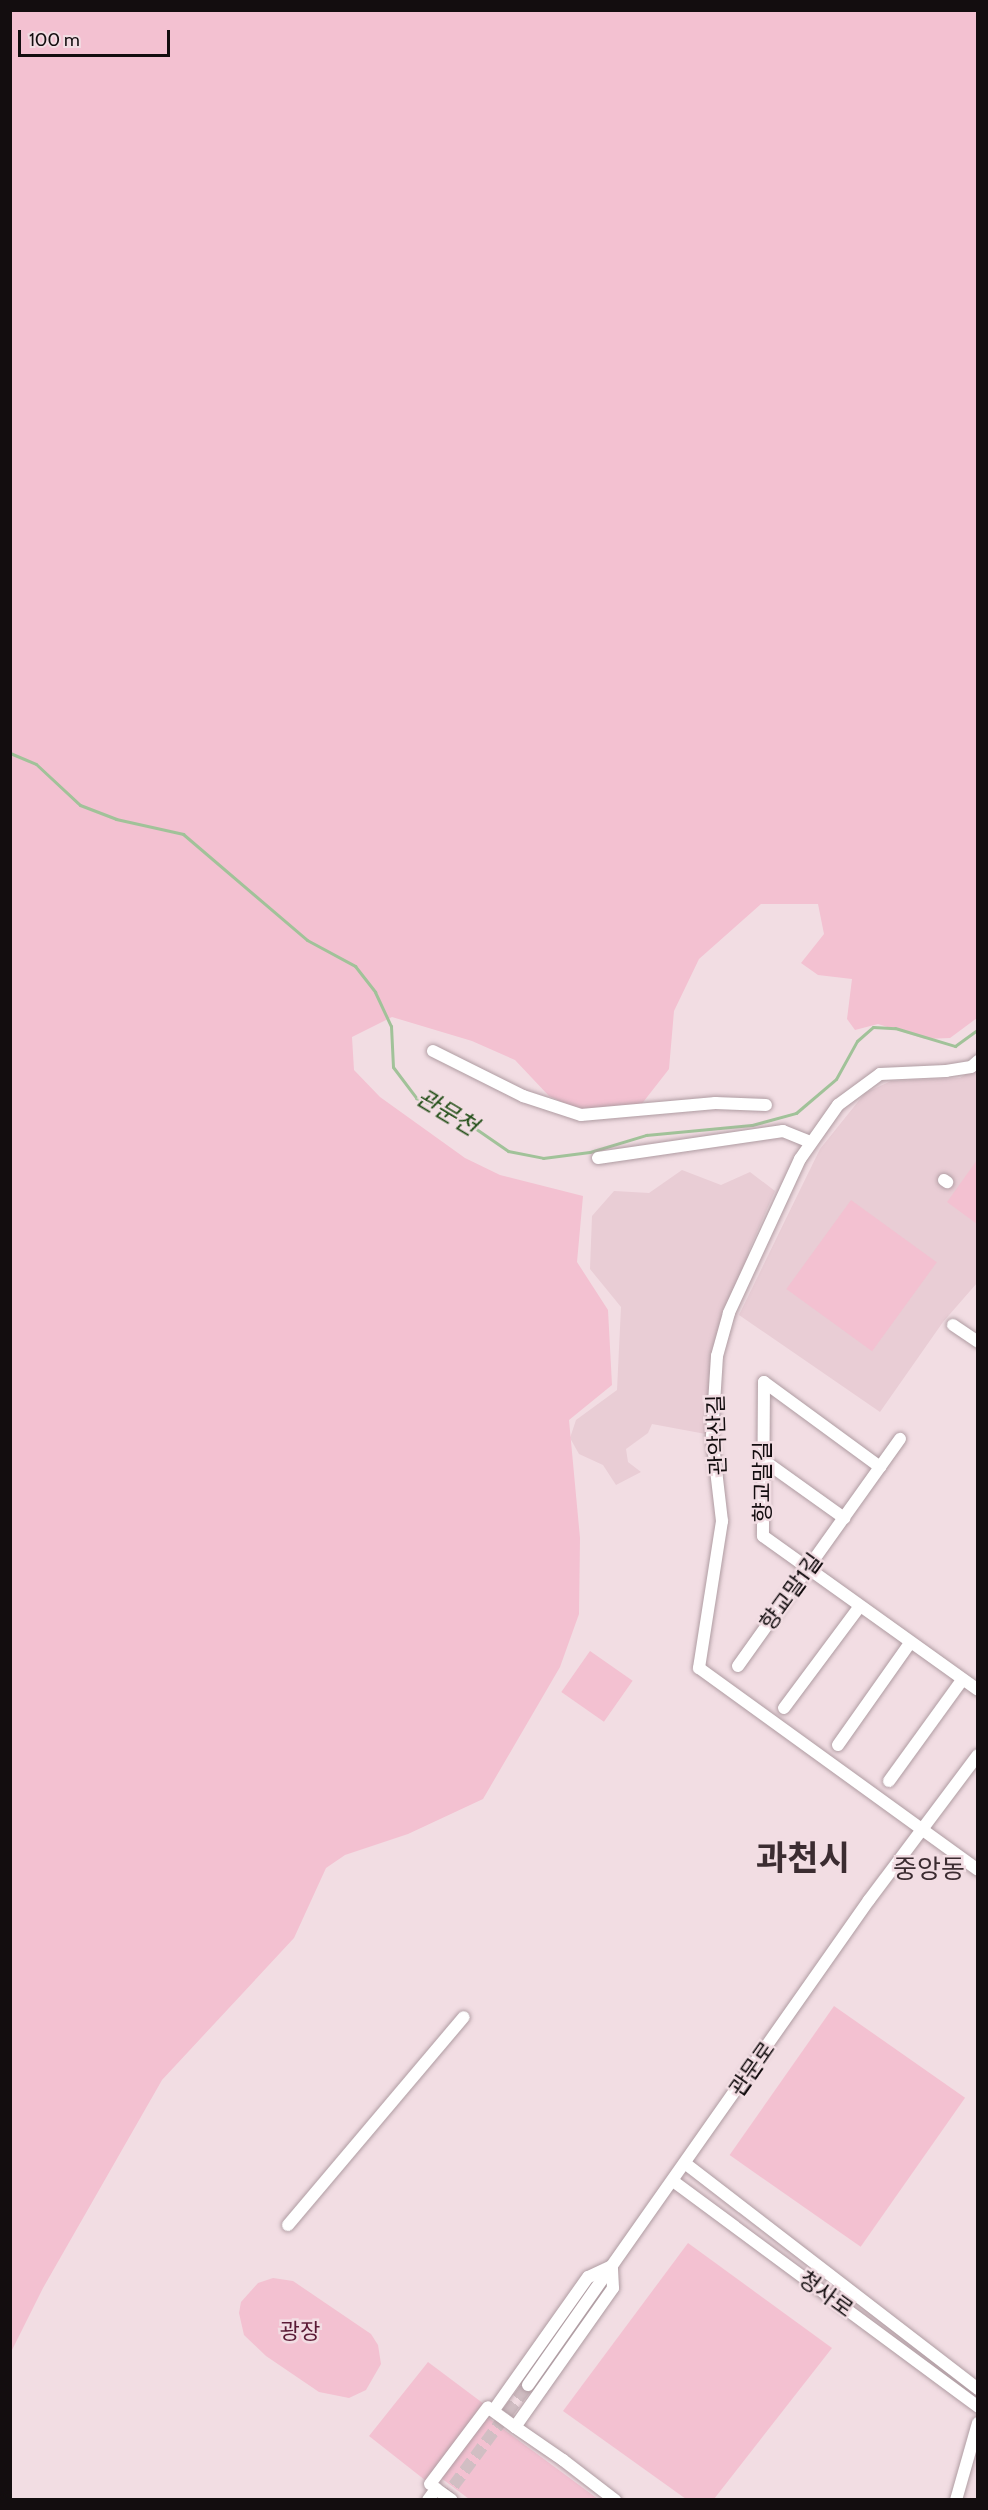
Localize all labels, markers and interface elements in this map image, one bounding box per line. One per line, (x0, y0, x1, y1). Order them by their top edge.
scale bar (21, 18, 172, 56)
text: 100 m (29, 29, 80, 51)
water label: 관문천 (411, 1083, 483, 1141)
street label: 관악산길 (702, 1394, 732, 1476)
street label: 향교말길 (750, 1442, 776, 1522)
street label: 향교말1길 (754, 1549, 828, 1635)
district label: 과천시 (756, 1839, 850, 1879)
district label: 중앙동 (893, 1854, 965, 1886)
street label: 관문로 (724, 2037, 780, 2101)
street label: 청사로 (794, 2265, 858, 2323)
park label: 광장 (280, 2319, 320, 2345)

